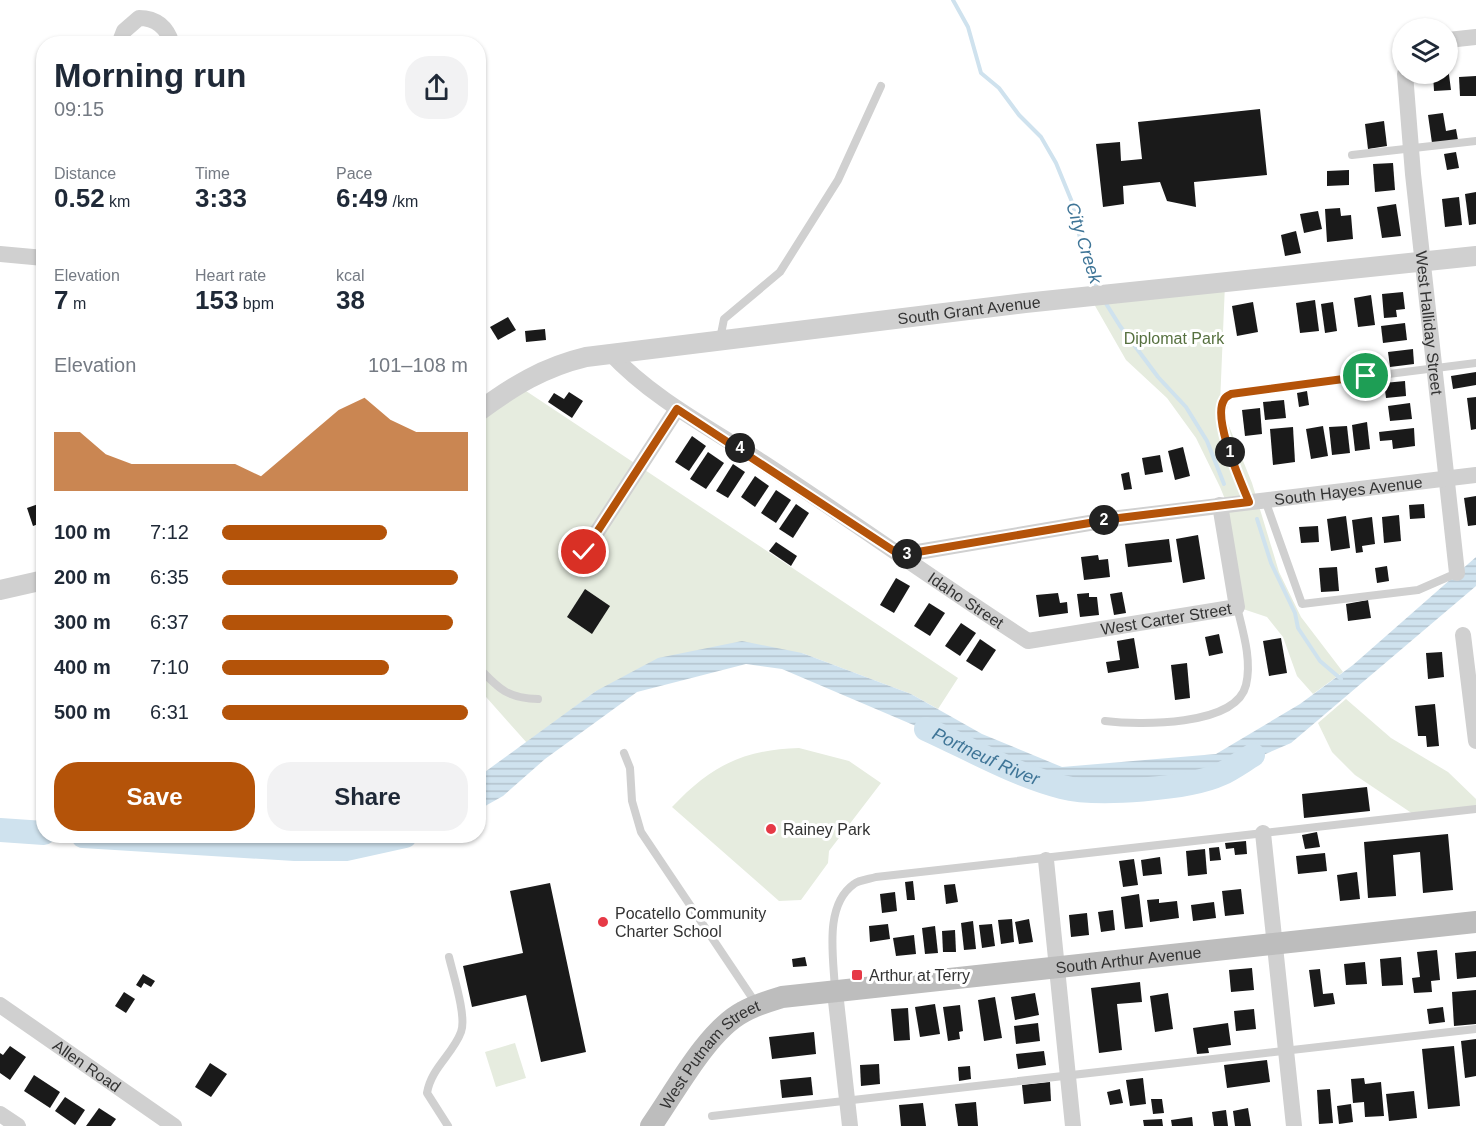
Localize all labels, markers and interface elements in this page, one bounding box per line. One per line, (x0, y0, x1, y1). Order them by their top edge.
map controls (1392, 18, 1458, 84)
button: layers (1392, 18, 1458, 84)
button: share (405, 56, 468, 119)
text: Morning run (54, 57, 246, 94)
text: 09:15 (54, 98, 104, 120)
text: Distance (54, 165, 116, 182)
text: Time (195, 165, 230, 182)
text: Pace (336, 165, 372, 182)
text: 0.52 (54, 183, 105, 213)
text: 3:33 (195, 183, 247, 213)
text: 6:49 (336, 183, 388, 213)
text: km (105, 193, 130, 210)
text: /km (388, 193, 418, 210)
water label: City Creek (1062, 200, 1106, 287)
street label: West Halliday Street (1413, 250, 1446, 396)
text: Elevation (54, 267, 120, 284)
text: Heart rate (195, 267, 266, 284)
text: kcal (336, 267, 364, 284)
text: 7 (54, 285, 68, 315)
text: 153 (195, 285, 238, 315)
text: 38 (336, 285, 365, 315)
street label: South Grant Avenue (897, 293, 1041, 327)
text: m (68, 295, 86, 312)
text: bpm (238, 295, 274, 312)
park label: Diplomat Park (1124, 330, 1225, 347)
pin (1340, 350, 1391, 401)
text: Elevation (54, 354, 136, 376)
text: 101–108 m (368, 354, 468, 376)
icon: arrive (1349, 359, 1382, 392)
pin: 4 (725, 433, 755, 463)
pin: 1 (1215, 437, 1245, 467)
text: 4 (736, 439, 744, 456)
text: 1 (1226, 443, 1234, 460)
street label: South Hayes Avenue (1273, 473, 1423, 508)
pin: 2 (1089, 505, 1119, 535)
text: 2 (1100, 511, 1108, 528)
text: 100 m (54, 521, 111, 543)
text: 7:12 (150, 521, 189, 543)
pin (558, 526, 609, 577)
icon: check (567, 535, 600, 568)
pin: 3 (892, 539, 922, 569)
text: 3 (903, 545, 911, 562)
text: 200 m (54, 566, 111, 588)
text: 6:35 (150, 566, 189, 588)
street label: Idaho Street (925, 569, 1008, 632)
street label: West Carter Street (1099, 599, 1233, 638)
text: 300 m (54, 611, 111, 633)
text: 6:37 (150, 611, 189, 633)
text: 400 m (54, 656, 111, 678)
text: 7:10 (150, 656, 189, 678)
text: 500 m (54, 701, 111, 723)
text: 6:31 (150, 701, 189, 723)
water label: Portneuf River (929, 723, 1043, 790)
button: Save (54, 762, 255, 831)
button: Share (267, 762, 468, 831)
place label: Rainey Park (783, 821, 871, 838)
marker: Rainey Park (764, 822, 778, 836)
place label: Pocatello Community Charter School (615, 905, 766, 940)
marker: Pocatello Community Charter School (596, 915, 610, 929)
street label: South Arthur Avenue (1055, 943, 1202, 976)
place label: Arthur at Terry (869, 967, 970, 984)
marker: Arthur at Terry (850, 968, 864, 982)
street label: West Putnam Street (656, 996, 763, 1112)
street label: Allen Road (50, 1036, 124, 1095)

